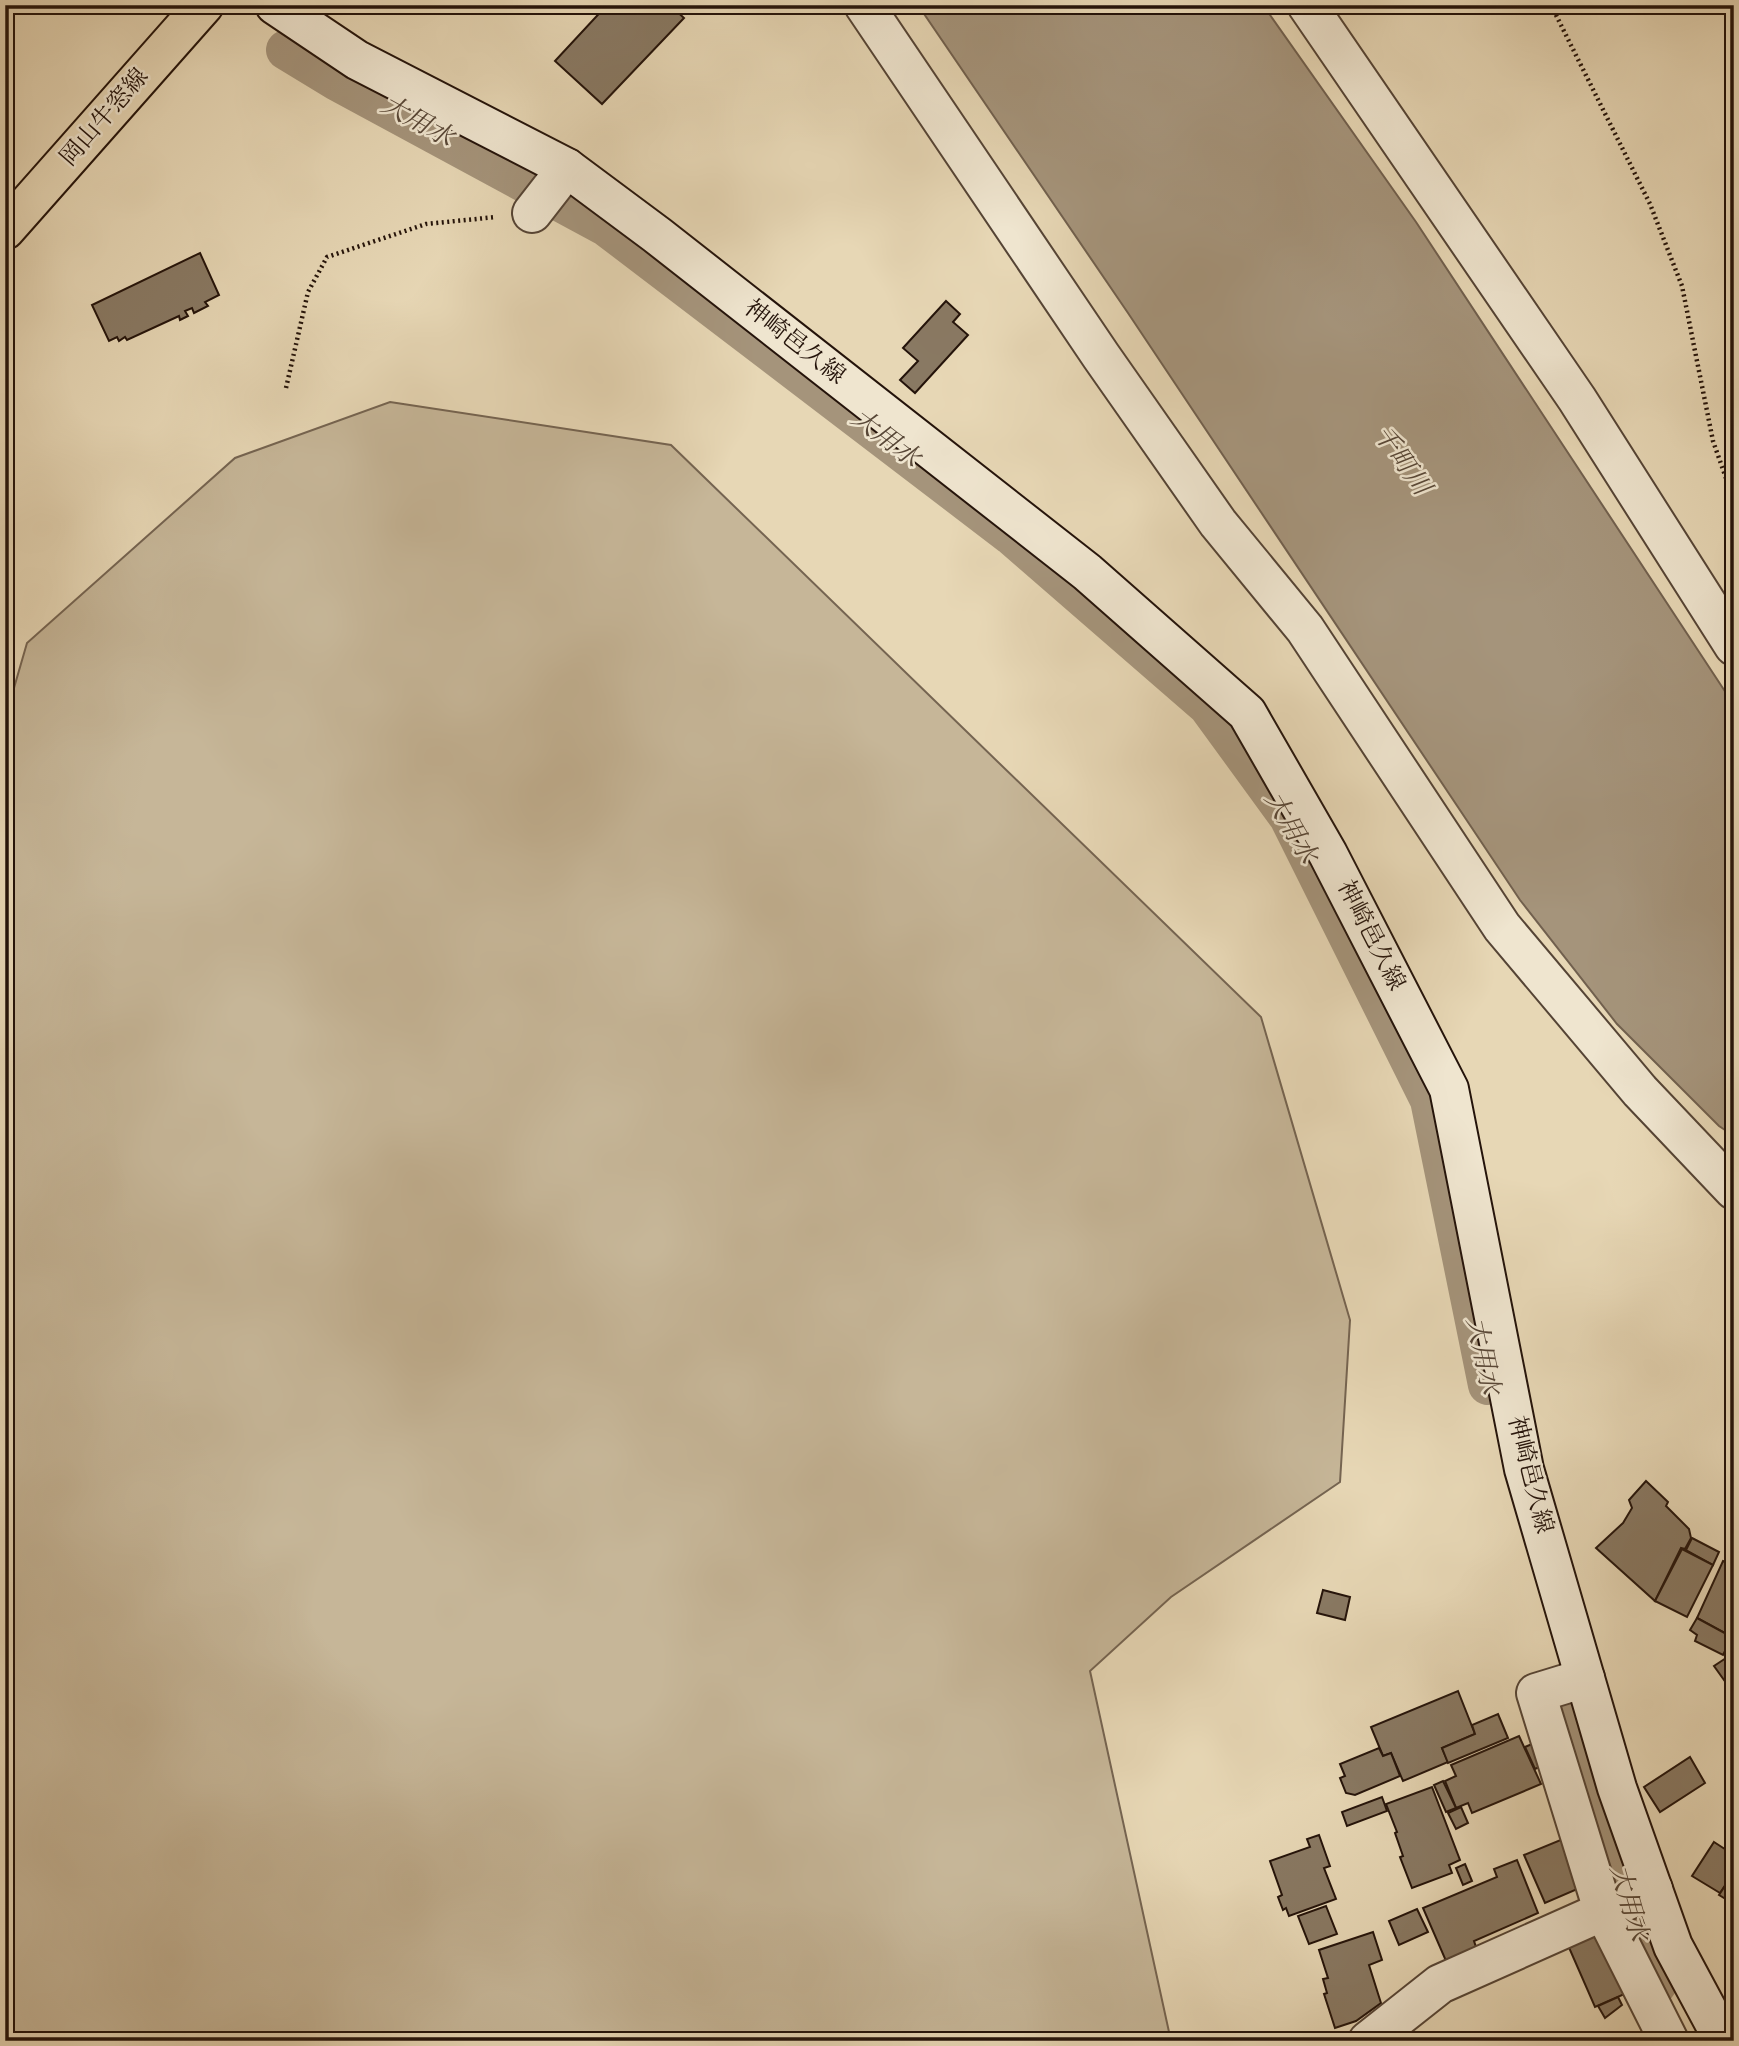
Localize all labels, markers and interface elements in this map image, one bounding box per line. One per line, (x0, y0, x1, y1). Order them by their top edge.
street label: 岡山牛窓線 (54, 63, 153, 171)
water label: 大用水 (377, 90, 461, 154)
street label: 神崎邑久線 (739, 294, 851, 389)
water label: 大用水 (846, 404, 928, 475)
water label: 千町川 (1368, 421, 1438, 503)
water label: 大用水 (1259, 787, 1324, 871)
street label: 神崎邑久線 (1332, 876, 1411, 995)
water label: 大用水 (1461, 1315, 1505, 1400)
street label: 神崎邑久線 (1503, 1413, 1558, 1536)
water label: 大用水 (1605, 1861, 1654, 1947)

